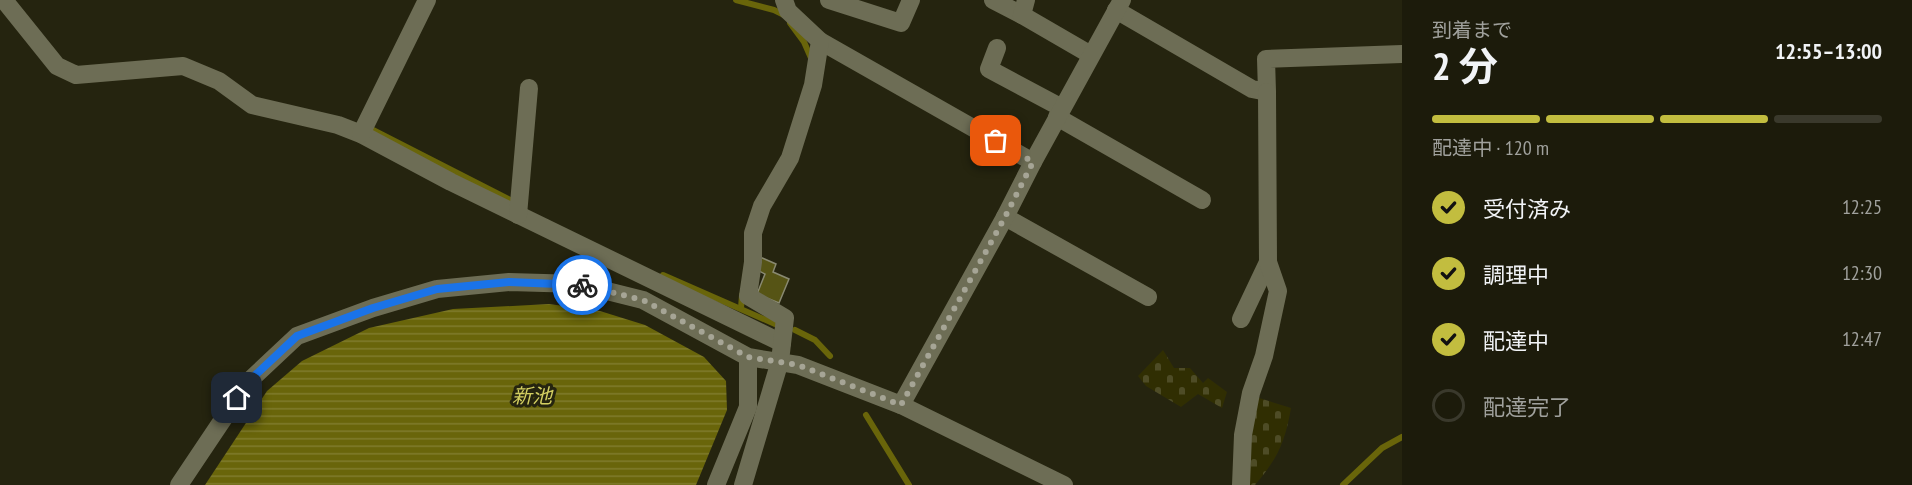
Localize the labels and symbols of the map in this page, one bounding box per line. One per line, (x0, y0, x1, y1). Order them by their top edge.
pin (970, 115, 1021, 166)
courier (552, 255, 612, 315)
pin (211, 372, 262, 423)
water label: 新池 (512, 383, 554, 409)

